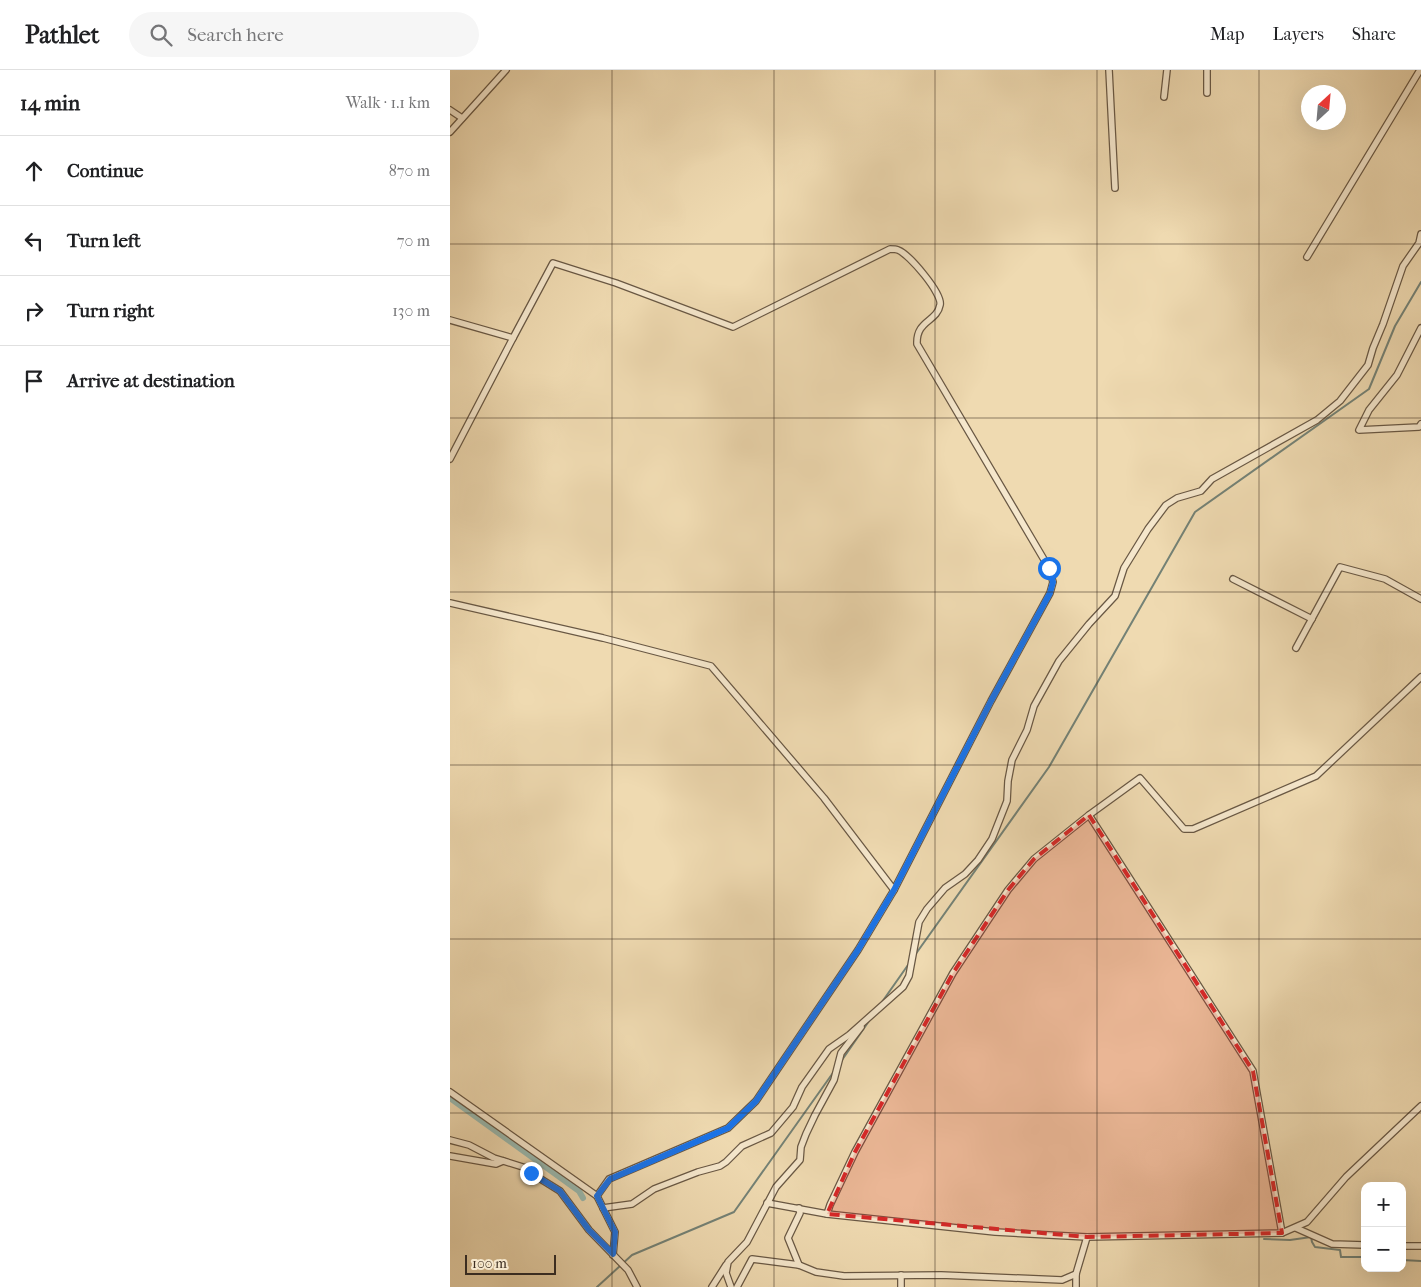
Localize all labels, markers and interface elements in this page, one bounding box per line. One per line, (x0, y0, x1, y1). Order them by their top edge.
search box (129, 12, 479, 57)
text: Pathlet (25, 21, 99, 49)
icon: search (147, 21, 175, 49)
text: Search here (187, 24, 284, 46)
text: Map (1210, 24, 1244, 45)
text: Layers (1272, 24, 1324, 45)
text: Share (1352, 24, 1396, 45)
north arrow (1301, 85, 1346, 130)
text: 14 min (20, 91, 80, 115)
text: Walk · 1.1 km (346, 93, 430, 112)
icon: ahead (20, 157, 48, 185)
text: Continue (67, 160, 143, 182)
text: 870 m (389, 161, 430, 180)
icon: left (20, 227, 48, 255)
text: Turn left (67, 230, 141, 252)
text: 70 m (397, 231, 430, 250)
icon: right (20, 297, 48, 325)
text: Turn right (67, 300, 154, 322)
text: 130 m (392, 301, 430, 320)
icon: arrive (20, 367, 48, 395)
text: Arrive at destination (67, 370, 235, 392)
route start (1038, 557, 1061, 580)
route end (520, 1162, 543, 1185)
map controls (1361, 1182, 1406, 1272)
button: + (1361, 1182, 1406, 1227)
button: − (1361, 1227, 1406, 1272)
scale bar (465, 1252, 556, 1275)
text: 100 m (472, 1255, 507, 1272)

